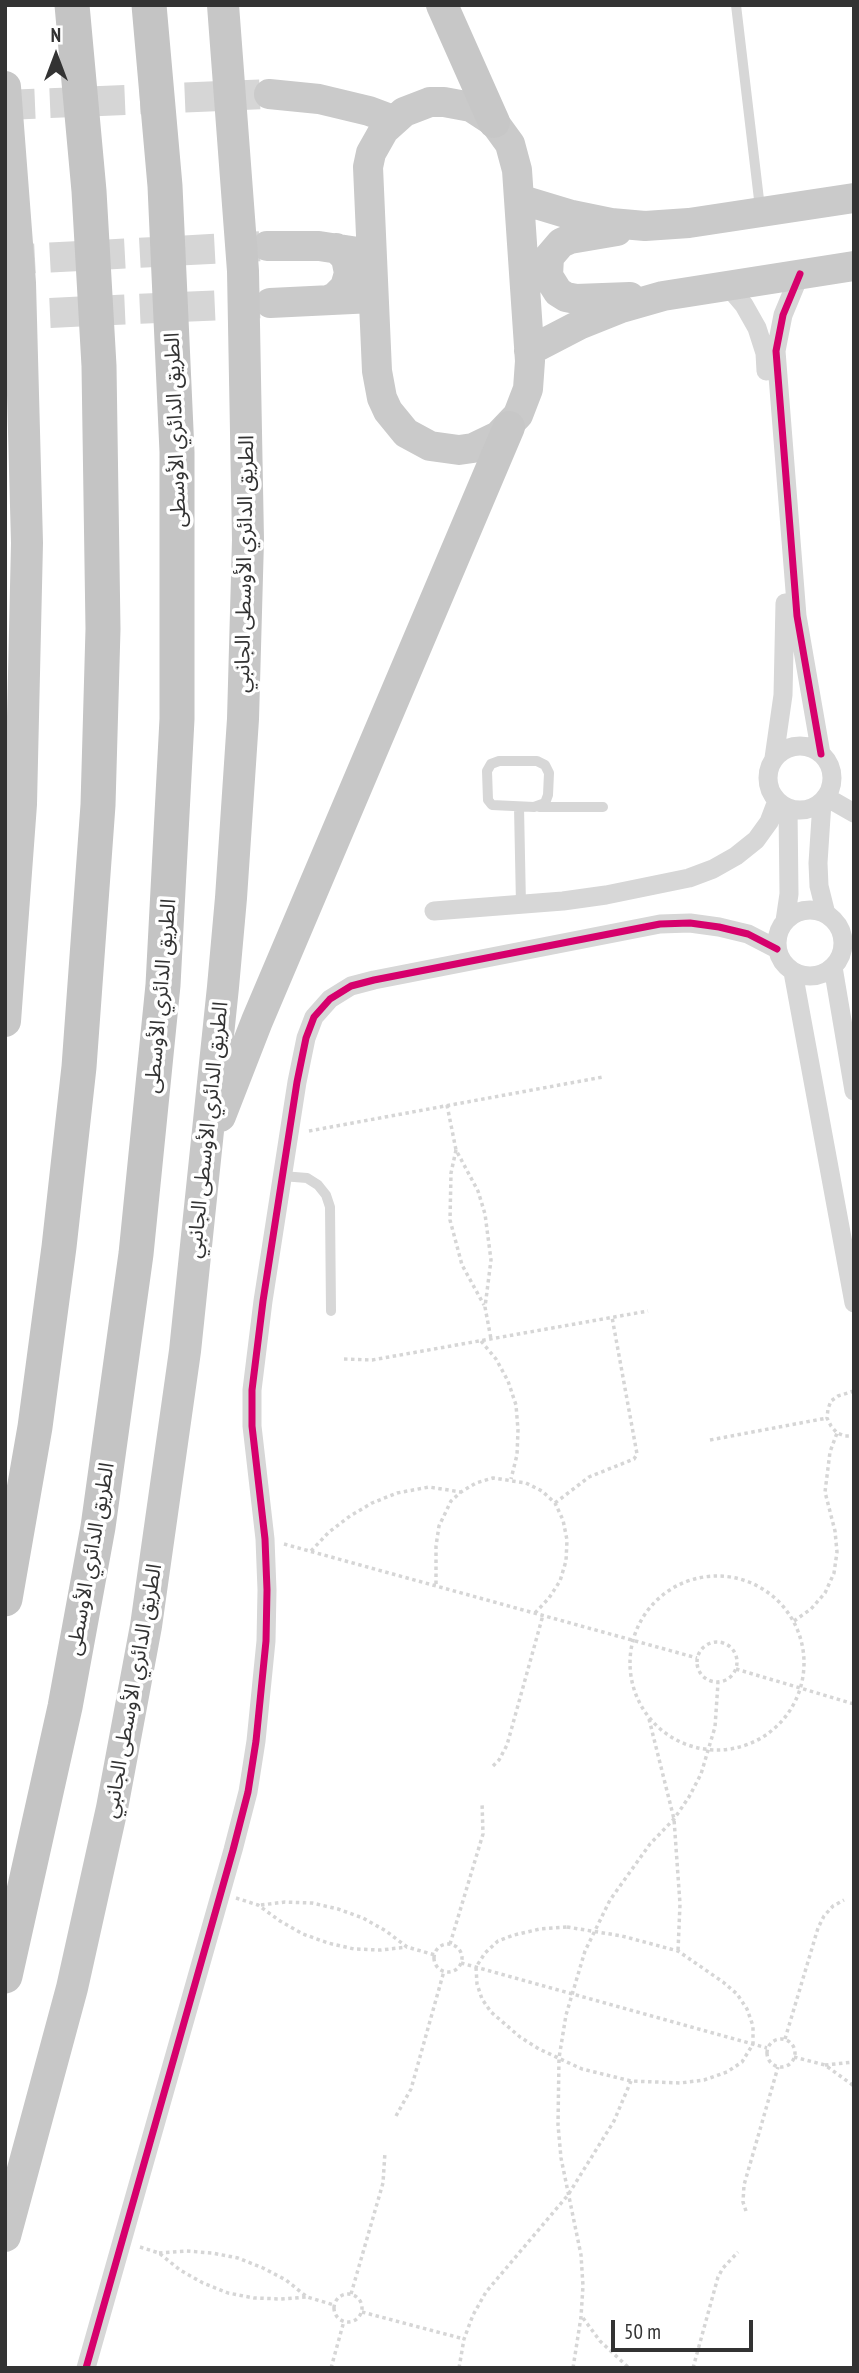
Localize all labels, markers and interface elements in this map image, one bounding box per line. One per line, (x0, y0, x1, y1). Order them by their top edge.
north arrow (21, 21, 91, 91)
text: N (51, 23, 61, 47)
street label: الطريق الدائري الأوسطى (160, 332, 192, 528)
street label: الطريق الدائري الأوسطى الجانبي (230, 435, 260, 693)
street label: الطريق الدائري الأوسطى (140, 898, 182, 1094)
street label: الطريق الدائري الأوسطى الجانبي (182, 1000, 234, 1260)
street label: الطريق الدائري الأوسطى (62, 1461, 120, 1657)
street label: الطريق الدائري الأوسطى الجانبي (98, 1562, 168, 1820)
scale bar (614, 2306, 756, 2350)
text: 50 m (624, 2318, 661, 2345)

